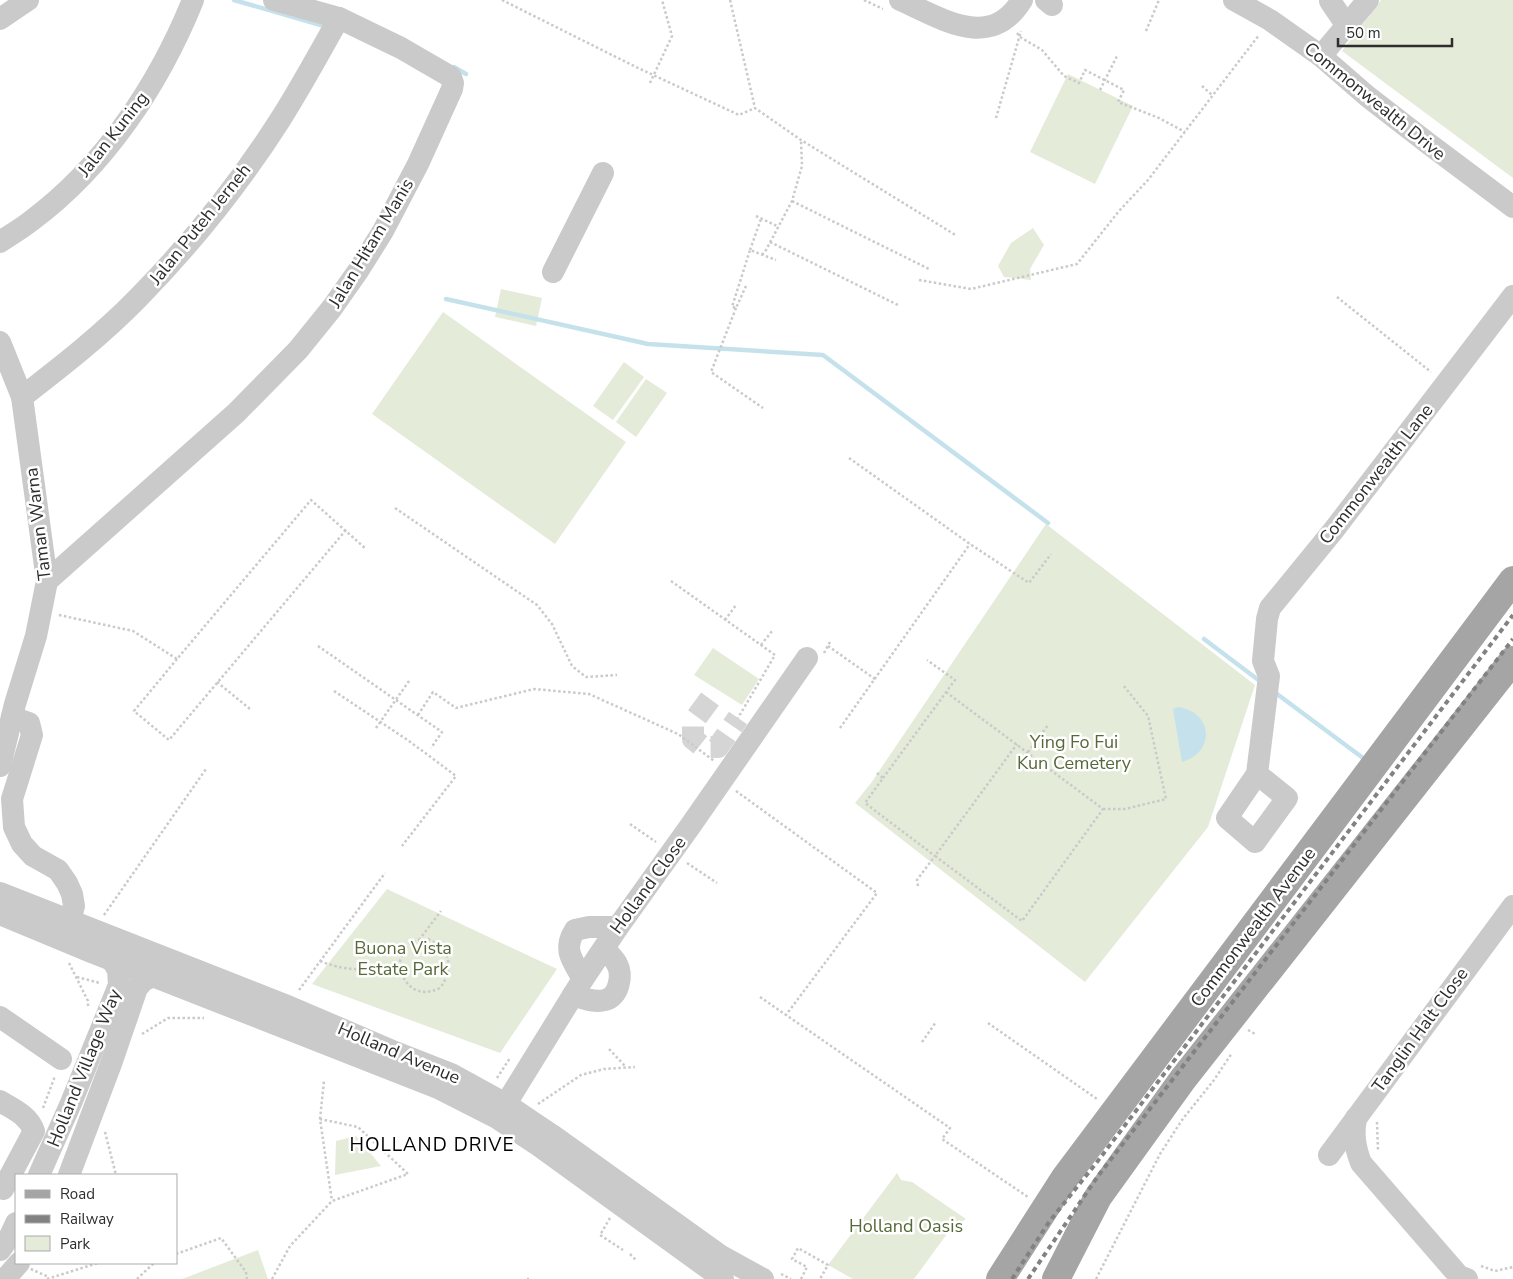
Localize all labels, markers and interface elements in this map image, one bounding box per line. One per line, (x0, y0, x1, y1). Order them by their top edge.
scale bar (1338, 15, 1452, 47)
text: 50 m (1346, 23, 1381, 43)
street label: Commonwealth Drive (1299, 36, 1451, 166)
street label: Jalan Kuning (72, 87, 154, 182)
street label: Jalan Puteh Jerneh (143, 159, 256, 290)
street label: Jalan Hitam Manis (322, 174, 419, 313)
street label: Commonwealth Lane (1314, 399, 1438, 549)
street label: Taman Warna (19, 466, 57, 582)
park label: Ying Fo Fui Kun Cemetery (1017, 730, 1132, 775)
street label: Holland Close (605, 831, 691, 939)
street label: Commonwealth Avenue (1185, 842, 1321, 1012)
park label: Buona Vista Estate Park (354, 936, 452, 981)
street label: Tanglin Halt Close (1366, 963, 1474, 1097)
street label: Holland Village Way (41, 985, 127, 1151)
street label: Holland Avenue (334, 1016, 464, 1090)
district label: HOLLAND DRIVE (349, 1132, 515, 1158)
legend (15, 1174, 178, 1264)
text: Road (60, 1184, 95, 1204)
text: Railway (60, 1209, 114, 1229)
park label: Holland Oasis (849, 1214, 963, 1238)
text: Park (60, 1234, 90, 1254)

